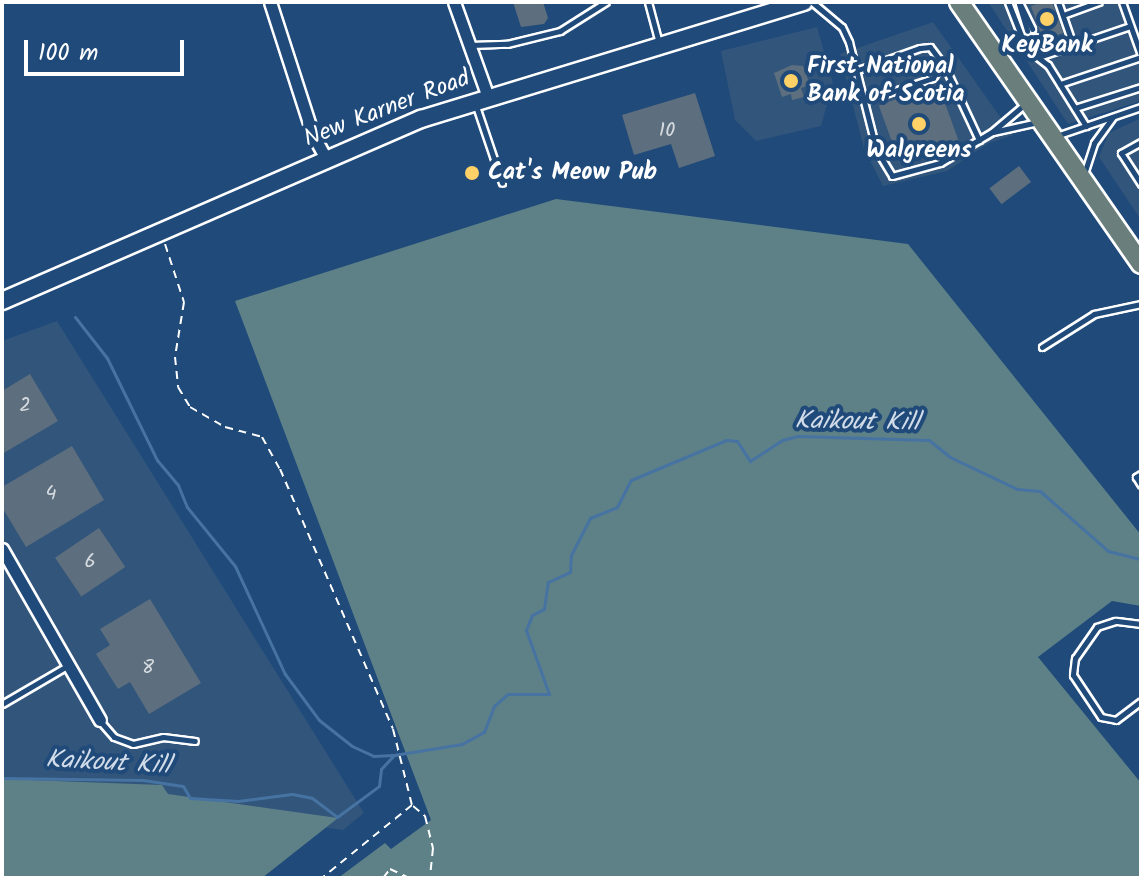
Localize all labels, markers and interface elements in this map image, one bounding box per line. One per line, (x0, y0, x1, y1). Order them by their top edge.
marker: KeyBank (1038, 10, 1056, 28)
scale bar (28, 24, 188, 74)
place label: KeyBank (1002, 32, 1092, 60)
text: 100 m (38, 34, 98, 73)
place label: First National Bank of Scotia (807, 53, 964, 109)
street label: New Karner Road (300, 64, 474, 154)
marker: First National Bank of Scotia (782, 72, 800, 90)
marker: Walgreens (910, 115, 928, 133)
house number: 10 (659, 119, 675, 143)
place label: Walgreens (866, 137, 972, 165)
place label: Cat's Meow Pub (488, 159, 657, 187)
marker: Cat's Meow Pub (463, 164, 481, 182)
house number: 2 (19, 394, 31, 418)
water label: Kaikout Kill (794, 406, 920, 440)
house number: 4 (45, 482, 57, 506)
house number: 6 (84, 550, 96, 574)
house number: 8 (142, 656, 154, 680)
water label: Kaikout Kill (45, 745, 171, 783)

